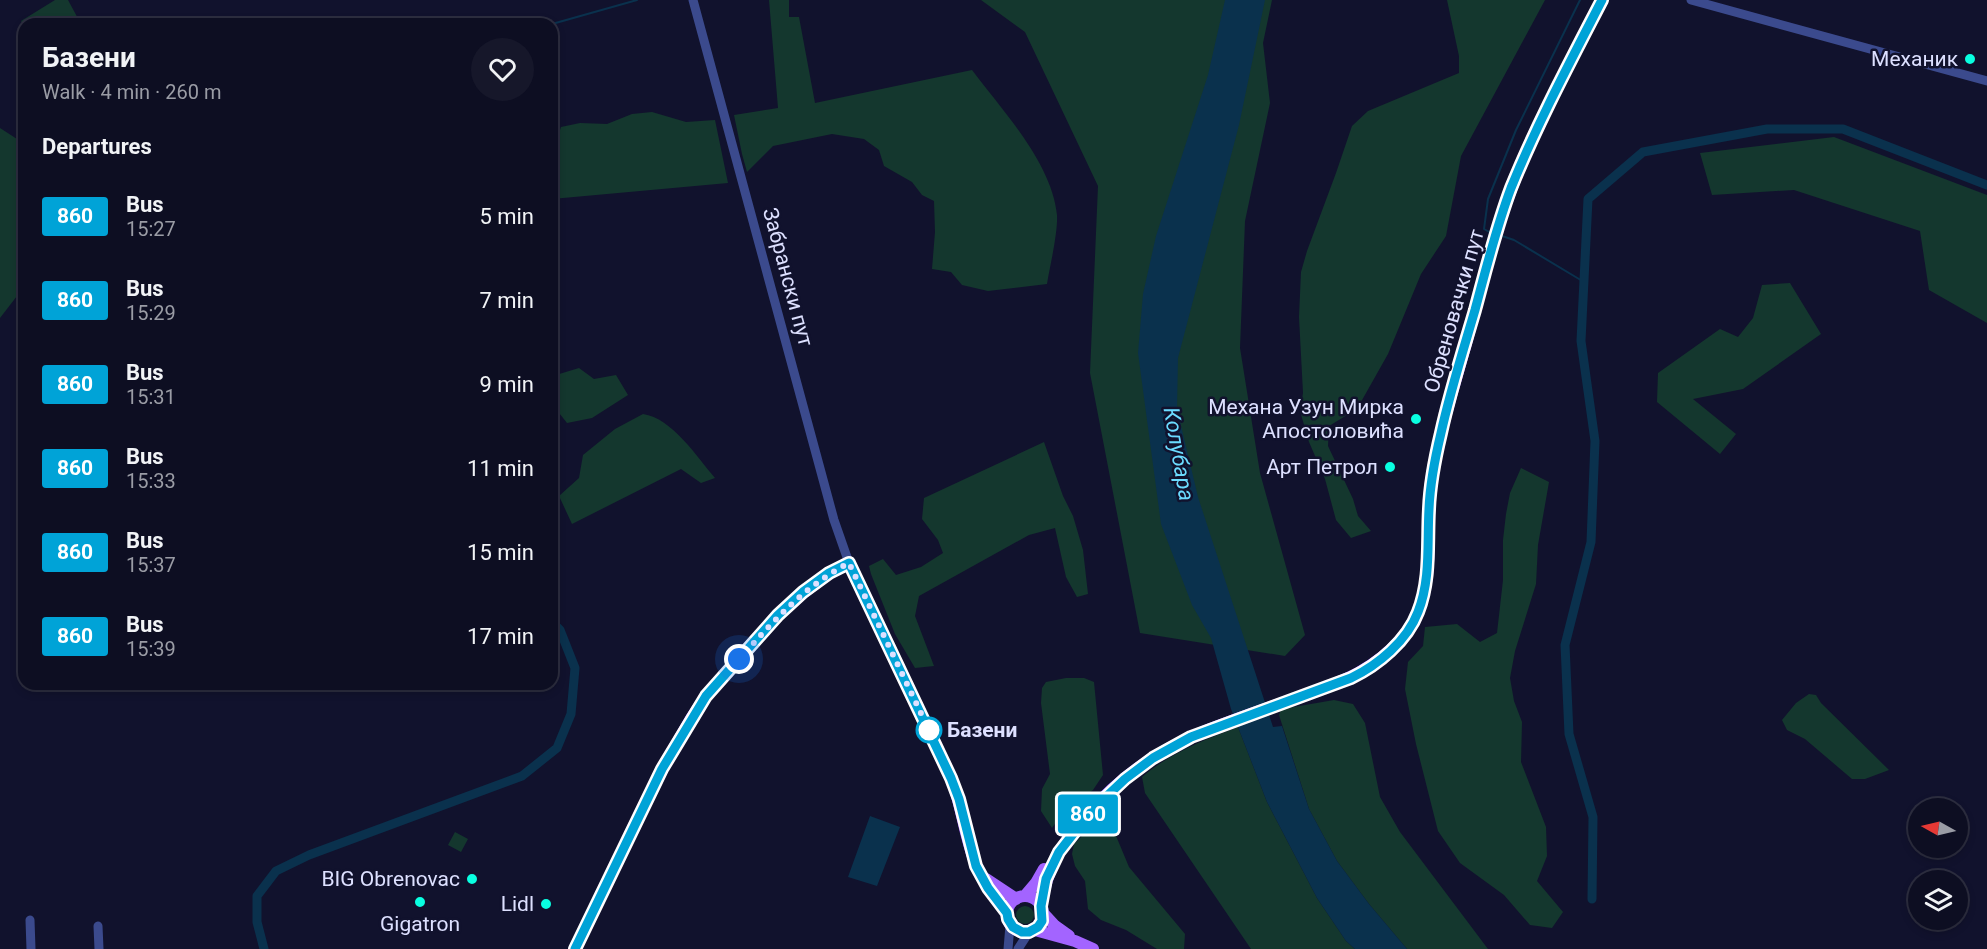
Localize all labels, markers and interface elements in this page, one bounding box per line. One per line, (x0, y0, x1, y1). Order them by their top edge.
button: heart (471, 38, 534, 101)
text: Базени (42, 41, 136, 74)
place label: Механик (1871, 47, 1959, 71)
marker: Механик (1963, 52, 1977, 66)
text: Walk · 4 min · 260 m (42, 80, 221, 104)
text: Departures (42, 134, 152, 159)
text: Bus (126, 192, 164, 217)
text: 860 (57, 204, 93, 228)
text: 5 min (479, 204, 534, 229)
street label: Забрански пут (758, 205, 818, 349)
text: 15:27 (126, 217, 176, 241)
street label: Обреновачки пут (1419, 227, 1489, 395)
text: Bus (126, 276, 164, 301)
text: 860 (57, 288, 93, 312)
text: 7 min (479, 288, 534, 313)
text: 15:29 (126, 301, 176, 325)
text: Bus (126, 360, 164, 385)
text: 860 (57, 372, 93, 396)
text: 9 min (479, 372, 534, 397)
text: 15:31 (126, 385, 176, 409)
place label: Механа Узун Мирка Апостоловића (1208, 395, 1404, 443)
water label: Колубара (1158, 405, 1200, 503)
marker: Механа Узун Мирка Апостоловића (1409, 412, 1423, 426)
text: Bus (126, 444, 164, 469)
place label: Арт Петрол (1266, 455, 1378, 479)
text: 860 (57, 456, 93, 480)
text: 11 min (467, 456, 534, 481)
marker: Арт Петрол (1383, 460, 1397, 474)
text: 15:33 (126, 469, 176, 493)
text: Bus (126, 528, 164, 553)
text: 860 (57, 540, 93, 564)
text: 15 min (467, 540, 534, 565)
text: 15:37 (126, 553, 176, 577)
text: Bus (126, 612, 164, 637)
text: 860 (57, 624, 93, 648)
text: 17 min (467, 624, 534, 649)
text: 15:39 (126, 637, 176, 661)
your location (724, 644, 754, 674)
marker: Базени (916, 717, 942, 743)
place label: Базени (947, 718, 1017, 742)
line badge: 860 (1054, 794, 1122, 834)
north arrow (1908, 798, 1968, 858)
map controls (1908, 798, 1968, 930)
text: 860 (1070, 802, 1106, 826)
place label: BIG Obrenovac (322, 867, 460, 891)
button: layers (1908, 870, 1968, 930)
marker: BIG Obrenovac (465, 872, 479, 886)
place label: Lidl (501, 892, 534, 916)
marker: Gigatron (413, 895, 427, 909)
marker: Lidl (539, 897, 553, 911)
place label: Gigatron (380, 912, 460, 936)

